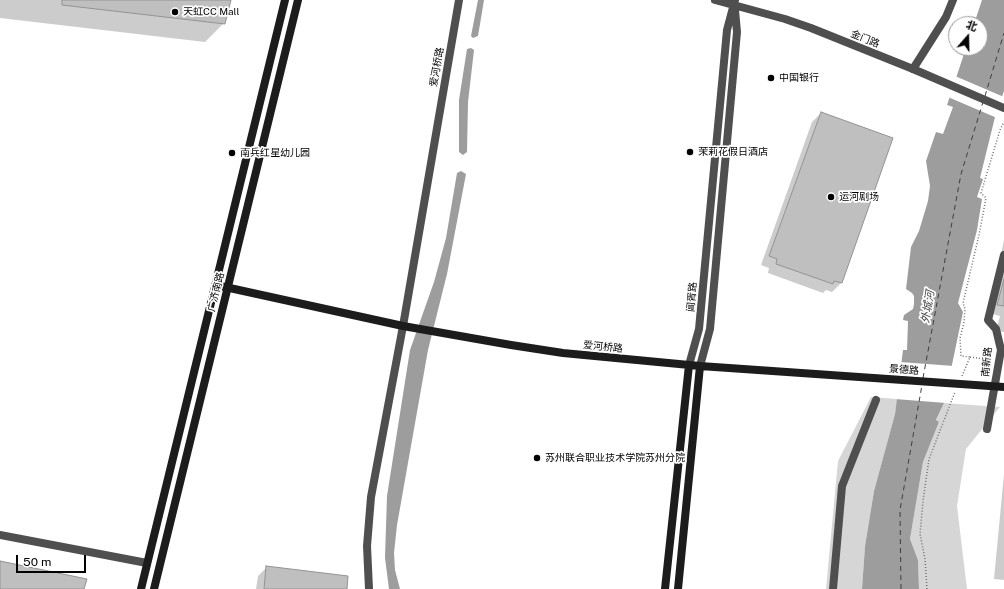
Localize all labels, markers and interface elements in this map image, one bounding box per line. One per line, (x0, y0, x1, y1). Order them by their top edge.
place label: 天虹CC Mall (183, 6, 239, 18)
marker: 天虹CC Mall (170, 7, 180, 17)
north arrow (948, 16, 988, 56)
text: 北 (965, 18, 979, 33)
street label: 金门路 (849, 28, 881, 50)
street label: 爱河桥路 (428, 46, 446, 88)
place label: 中国银行 (779, 72, 819, 84)
marker: 中国银行 (766, 73, 776, 83)
place label: 茉莉花假日酒店 (698, 146, 768, 158)
place label: 南兵红星幼儿园 (240, 147, 310, 159)
marker: 茉莉花假日酒店 (685, 147, 695, 157)
marker: 南兵红星幼儿园 (227, 148, 237, 158)
place label: 运河剧场 (839, 191, 879, 203)
marker: 运河剧场 (826, 192, 836, 202)
street label: 广济南路 (205, 271, 227, 313)
street label: 阊胥路 (685, 282, 699, 312)
water label: 外城河 (919, 290, 937, 324)
street label: 爱河桥路 (582, 339, 624, 355)
street label: 南新路 (979, 346, 995, 378)
street label: 景德路 (889, 363, 919, 377)
place label: 苏州联合职业技术学院苏州分院 (545, 452, 685, 464)
marker: 苏州联合职业技术学院苏州分院 (532, 453, 542, 463)
scale bar (18, 547, 88, 573)
text: 50 m (23, 555, 51, 569)

